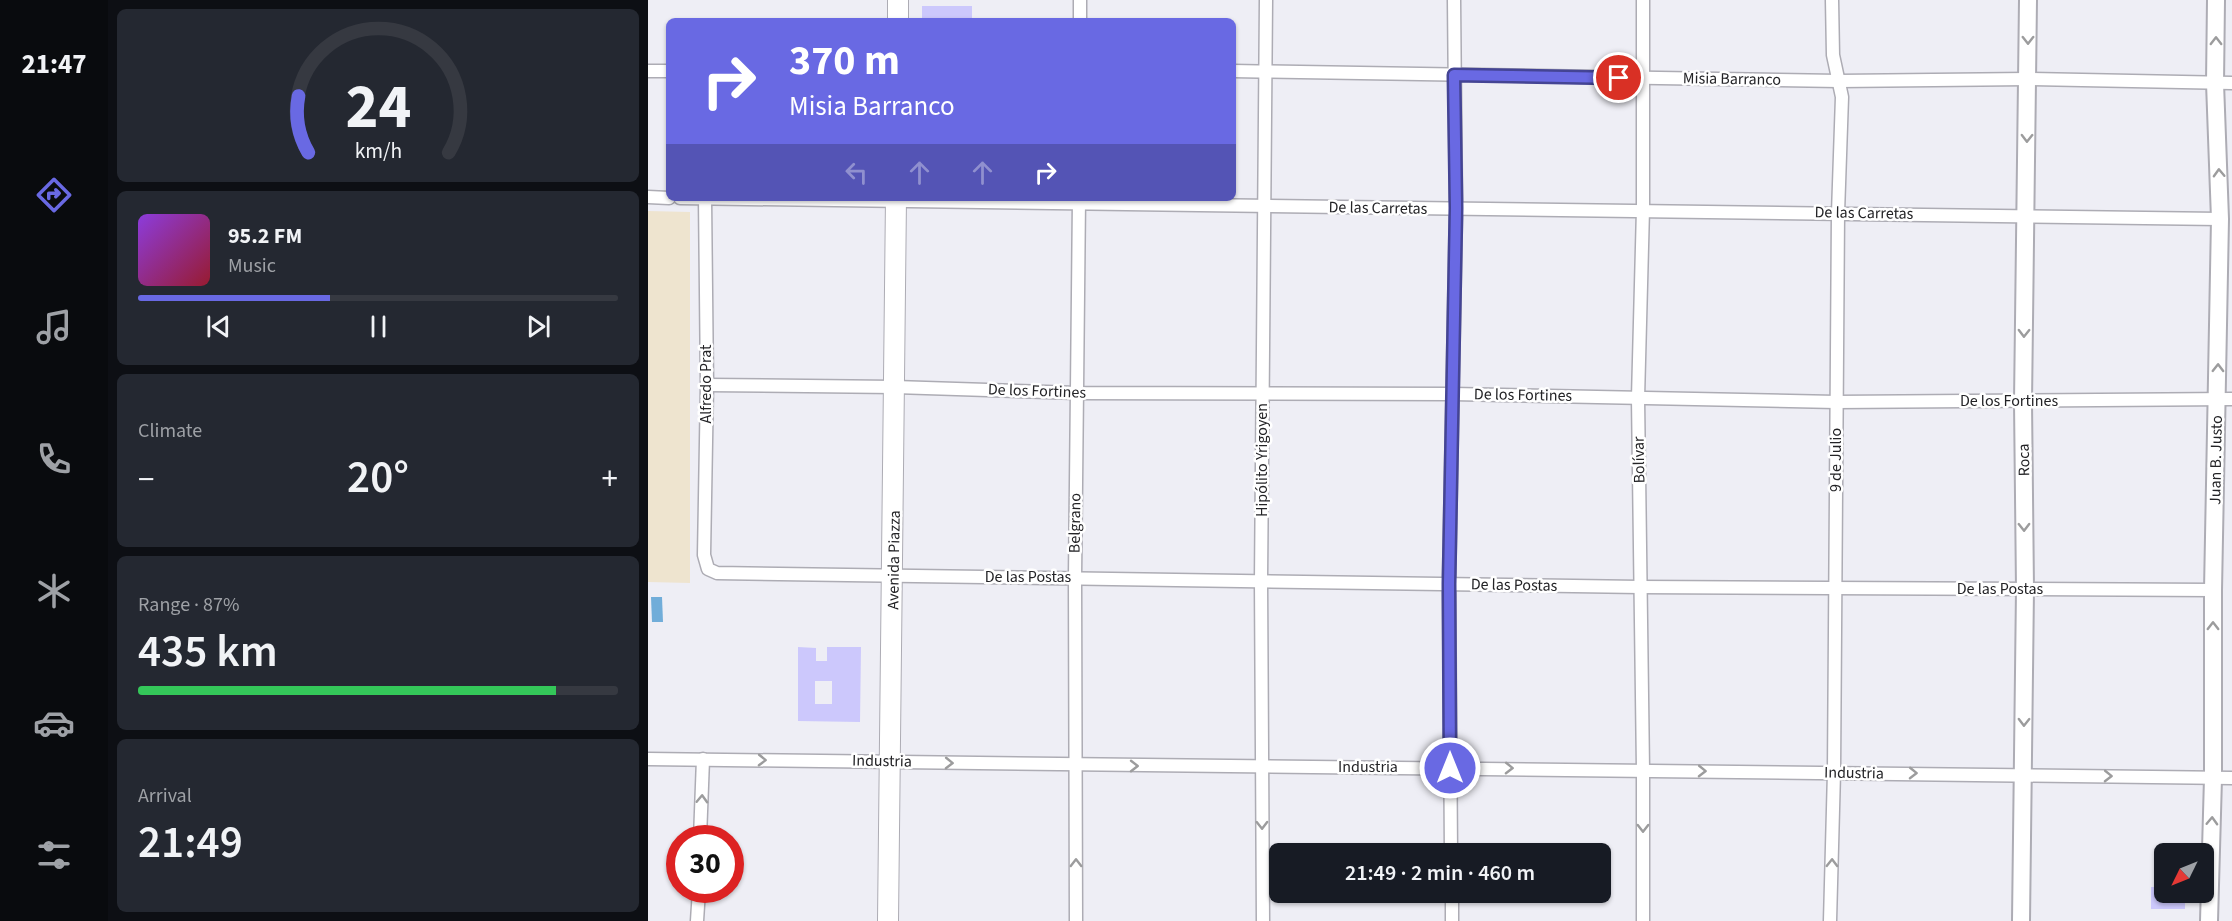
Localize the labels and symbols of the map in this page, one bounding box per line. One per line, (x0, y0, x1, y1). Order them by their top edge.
one-way arrow (2022, 35, 2034, 44)
one-way arrow (2209, 37, 2222, 46)
pin (1593, 52, 1644, 103)
street label: Misia Barranco (1683, 67, 1781, 91)
one-way arrow (2021, 133, 2033, 142)
one-way arrow (2212, 168, 2225, 177)
street label: De las Carretas (1328, 196, 1428, 220)
street label: De las Carretas (1814, 201, 1914, 225)
one-way arrow (2018, 328, 2030, 337)
street label: Alfredo Prat (695, 344, 717, 424)
one-way arrow (2212, 363, 2224, 372)
street label: De los Fortines (988, 378, 1087, 404)
street label: De los Fortines (1474, 383, 1573, 407)
street label: De los Fortines (1960, 390, 2058, 412)
street label: Hipólito Yrigoyen (1251, 403, 1273, 517)
street label: Juan B. Justo (2204, 415, 2228, 505)
street label: 9 de Julio (1825, 428, 1847, 492)
street label: Bolívar (1628, 436, 1650, 484)
street label: Roca (2013, 443, 2035, 477)
street label: Belgrano (1063, 493, 1087, 553)
street label: Avenida Piazza (882, 510, 906, 610)
one-way arrow (2018, 523, 2030, 532)
street label: De las Postas (985, 566, 1072, 588)
street label: De las Postas (1471, 573, 1558, 597)
street label: De las Postas (1957, 578, 2044, 600)
one-way arrow (2207, 621, 2219, 630)
one-way arrow (2018, 718, 2030, 727)
position arrow (1418, 736, 1482, 800)
street label: Industria (852, 749, 912, 773)
one-way arrow (757, 754, 766, 766)
one-way arrow (945, 756, 954, 769)
street label: Industria (1338, 756, 1398, 778)
one-way arrow (1129, 760, 1138, 772)
street label: Industria (1824, 761, 1884, 785)
one-way arrow (1504, 762, 1513, 774)
one-way arrow (1697, 764, 1706, 777)
one-way arrow (1909, 767, 1918, 779)
one-way arrow (2104, 770, 2113, 782)
one-way arrow (695, 794, 708, 803)
one-way arrow (2206, 816, 2218, 825)
one-way arrow (1256, 820, 1268, 829)
one-way arrow (1637, 824, 1649, 833)
speed limit sign: 30 (666, 825, 744, 903)
north arrow (2154, 843, 2214, 903)
one-way arrow (1070, 858, 1082, 867)
one-way arrow (1825, 858, 1838, 867)

